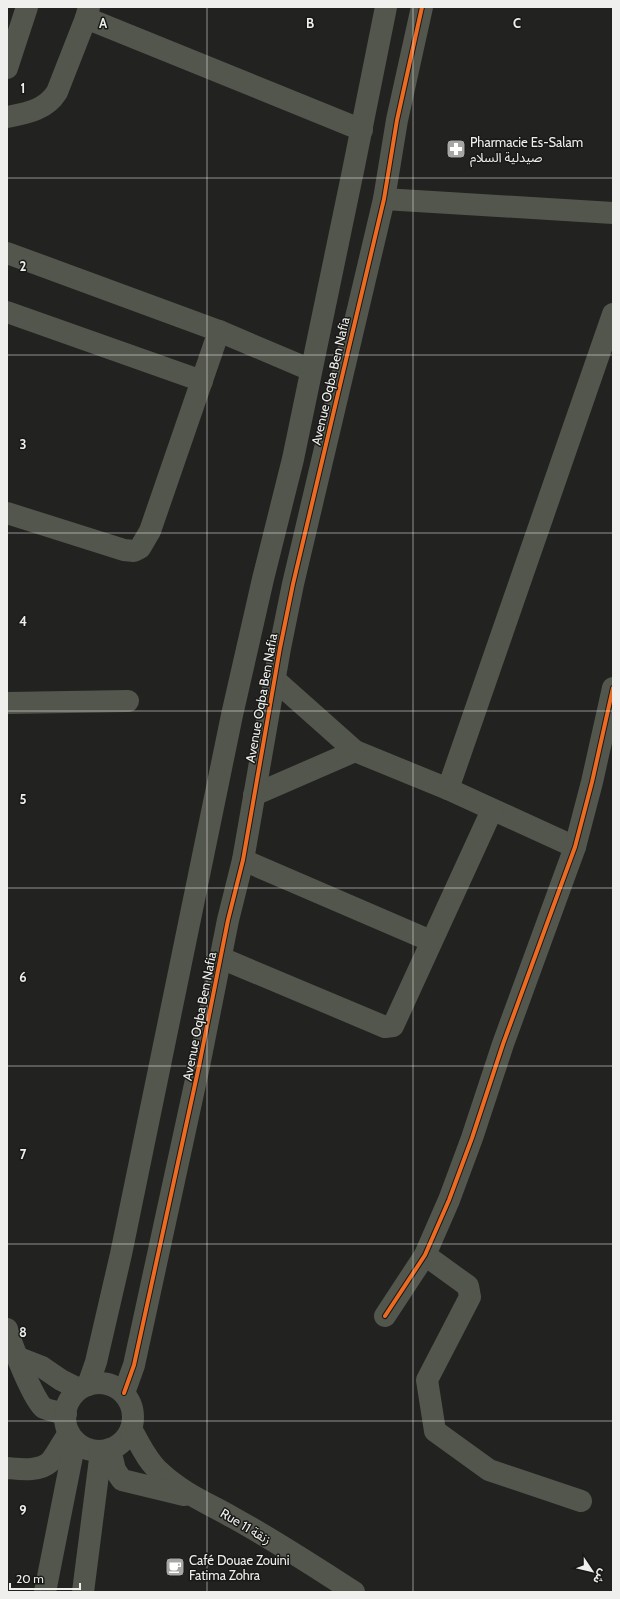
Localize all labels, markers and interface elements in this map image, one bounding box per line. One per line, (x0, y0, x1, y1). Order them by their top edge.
text: A (99, 15, 108, 31)
text: B (306, 15, 314, 31)
text: C (513, 15, 521, 31)
text: 1 (21, 80, 25, 96)
place label: Pharmacie Es-Salam صيدلية السلام (470, 134, 583, 167)
pharmacy icon: Pharmacie Es-Salam صيدلية السلام (445, 138, 467, 160)
text: 2 (20, 258, 27, 274)
street label: Avenue Oqba Ben Nafia (307, 315, 353, 447)
text: 3 (19, 436, 27, 452)
text: 4 (19, 613, 27, 629)
street label: Avenue Oqba Ben Nafia (242, 631, 280, 764)
text: 5 (20, 791, 27, 807)
street label: Avenue Oqba Ben Nafia (179, 950, 219, 1082)
text: 6 (19, 969, 27, 985)
text: 7 (20, 1146, 27, 1162)
text: 8 (19, 1324, 27, 1340)
text: 9 (19, 1502, 27, 1518)
street label: Rue 11 زنقة (218, 1505, 274, 1547)
north arrow (572, 1551, 612, 1591)
place label: Café Douae Zouini Fatima Zohra (189, 1552, 290, 1583)
cafe icon: Café Douae Zouini Fatima Zohra (164, 1556, 186, 1578)
scale bar (10, 1565, 80, 1591)
text: ش (590, 1567, 610, 1587)
text: 20 m (16, 1571, 44, 1586)

